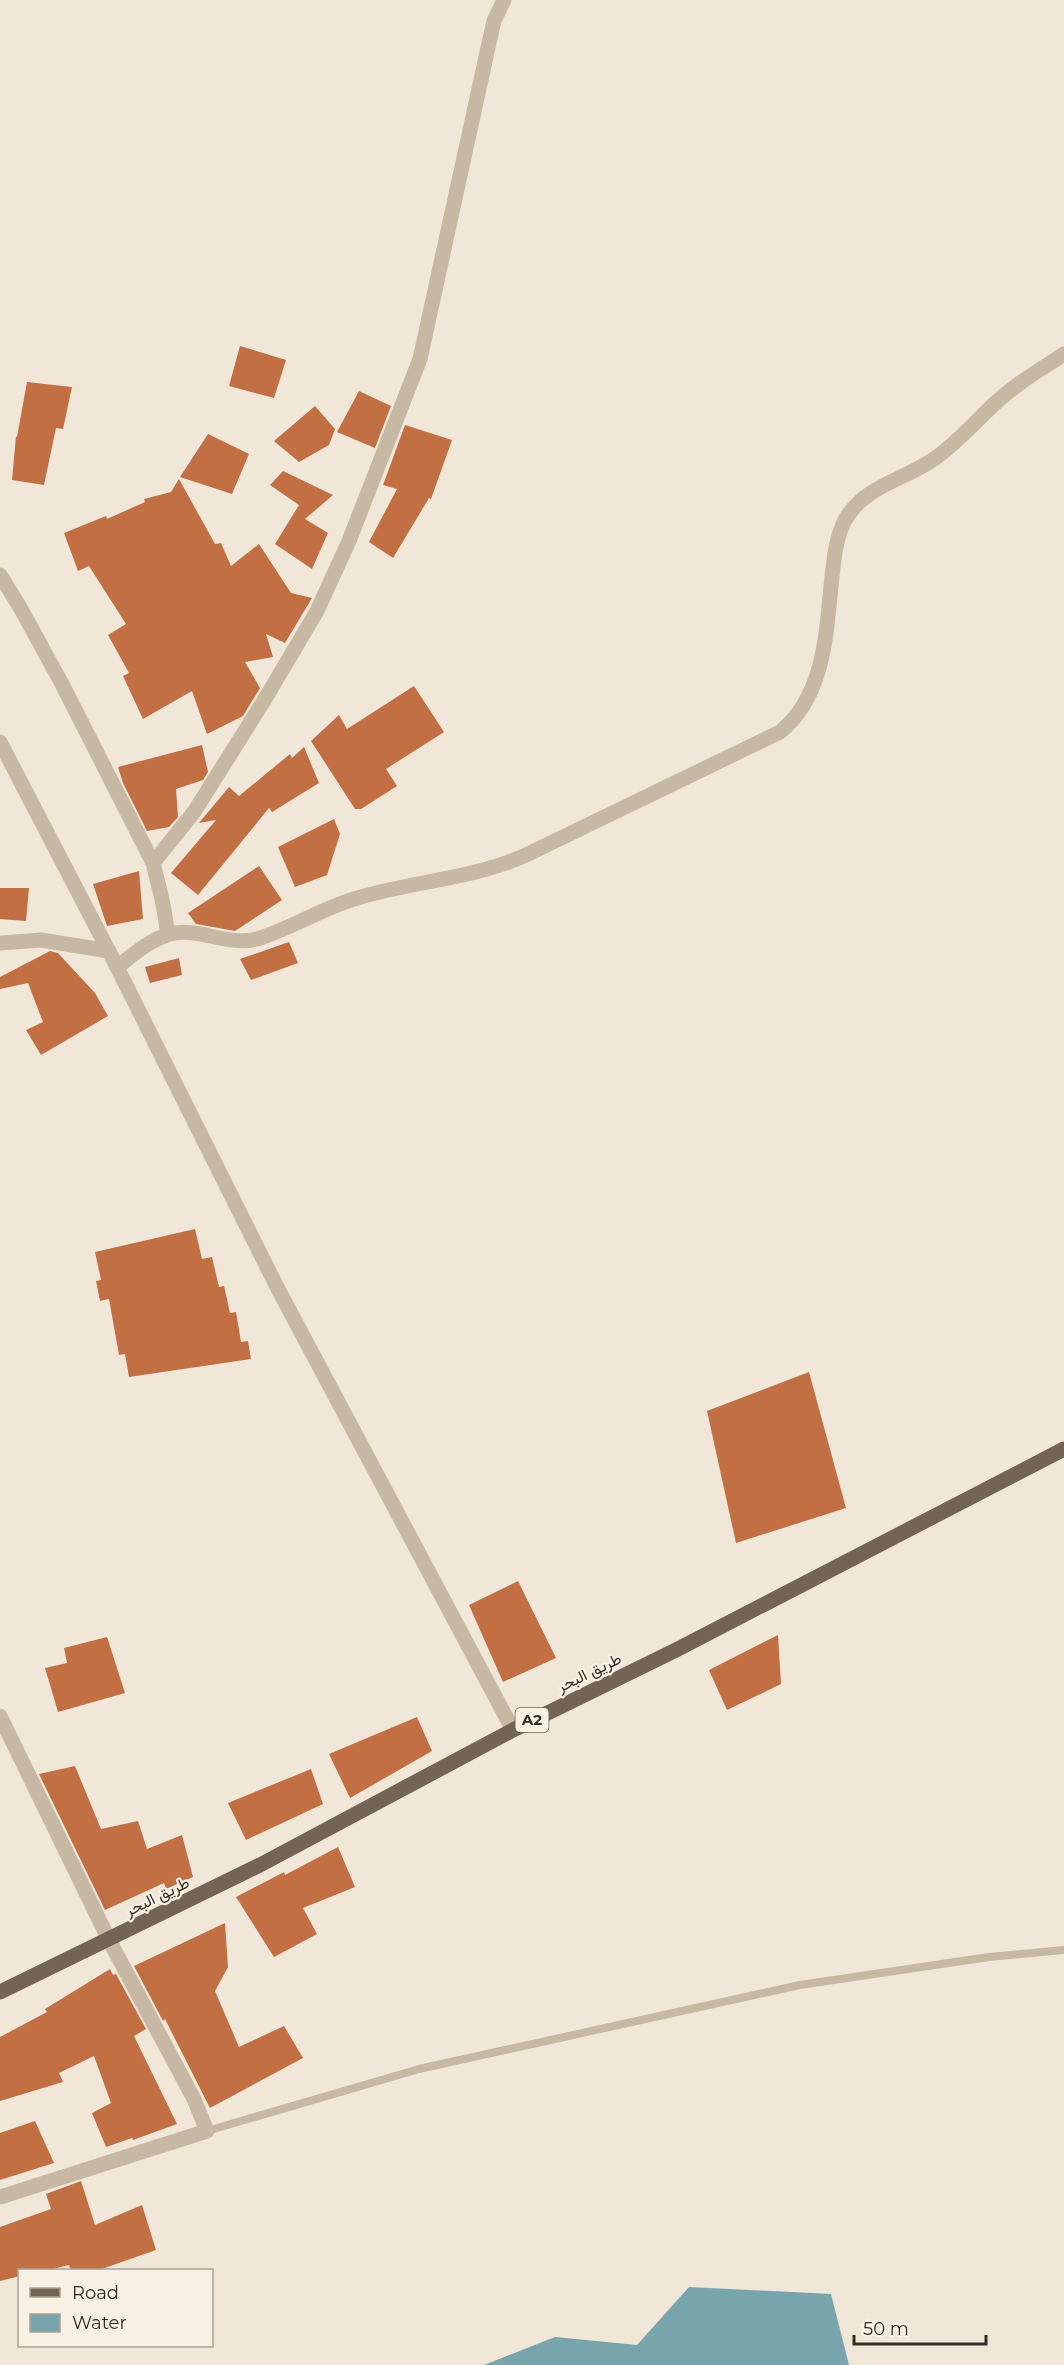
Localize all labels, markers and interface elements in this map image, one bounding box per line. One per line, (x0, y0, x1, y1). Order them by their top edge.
street label: طريق البحر (553, 1649, 625, 1697)
road number: A2 (516, 1708, 548, 1732)
street label: طريق البحر (121, 1873, 193, 1921)
legend (18, 2269, 213, 2347)
text: Road (72, 2282, 119, 2304)
scale bar (854, 2308, 986, 2346)
text: Water (72, 2312, 127, 2334)
text: 50 m (863, 2318, 909, 2340)

